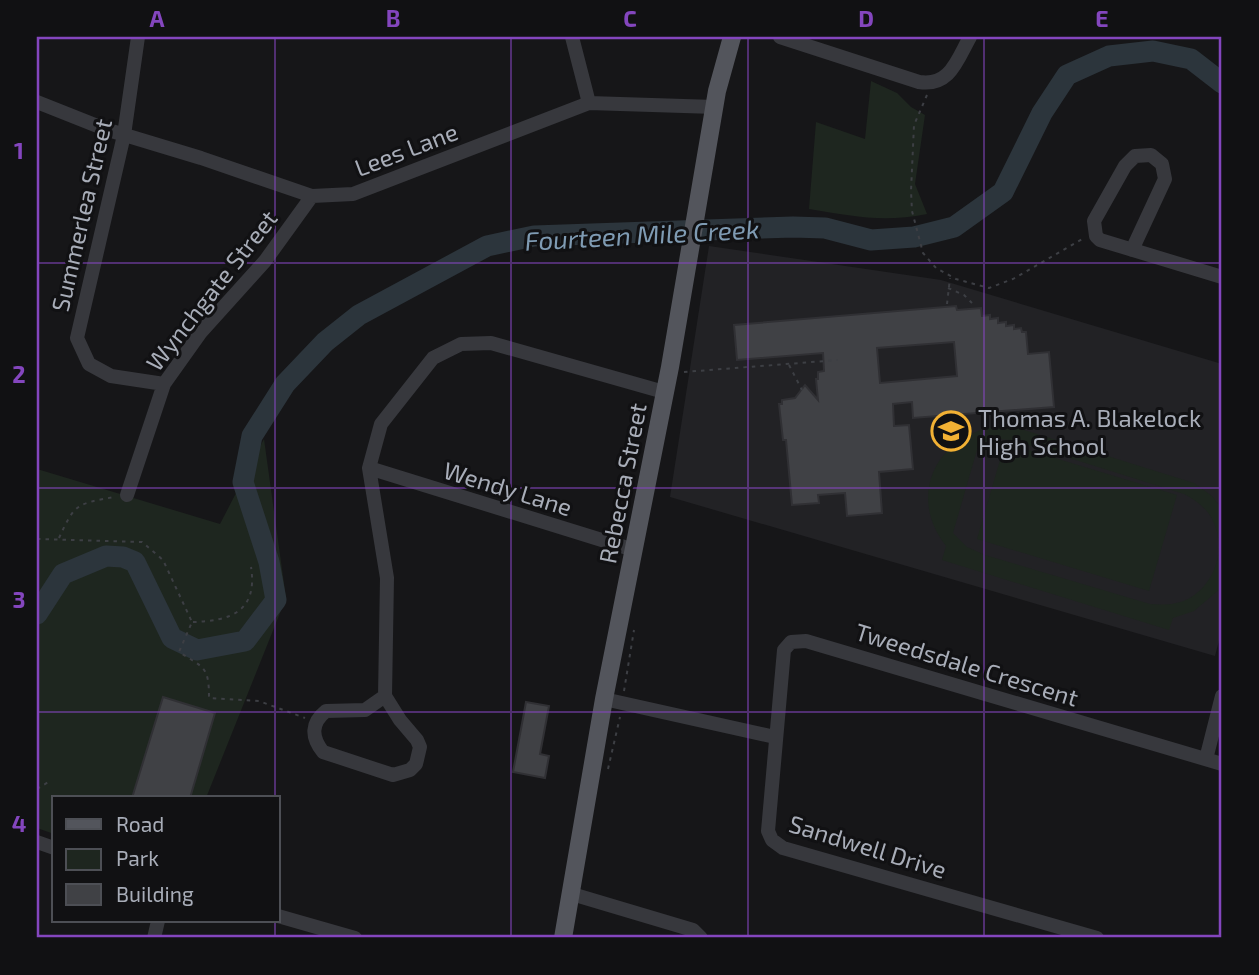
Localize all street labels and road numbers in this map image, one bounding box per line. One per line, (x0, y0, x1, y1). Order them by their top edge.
street label: Summerlea Street (45, 116, 117, 314)
street label: Lees Lane (350, 116, 462, 182)
street label: Wynchgate Street (139, 204, 283, 376)
street label: Rebecca Street (592, 400, 652, 566)
street label: Wendy Lane (440, 455, 576, 521)
street label: Tweedsdale Crescent (852, 616, 1082, 712)
street label: Sandwell Drive (786, 808, 950, 884)

